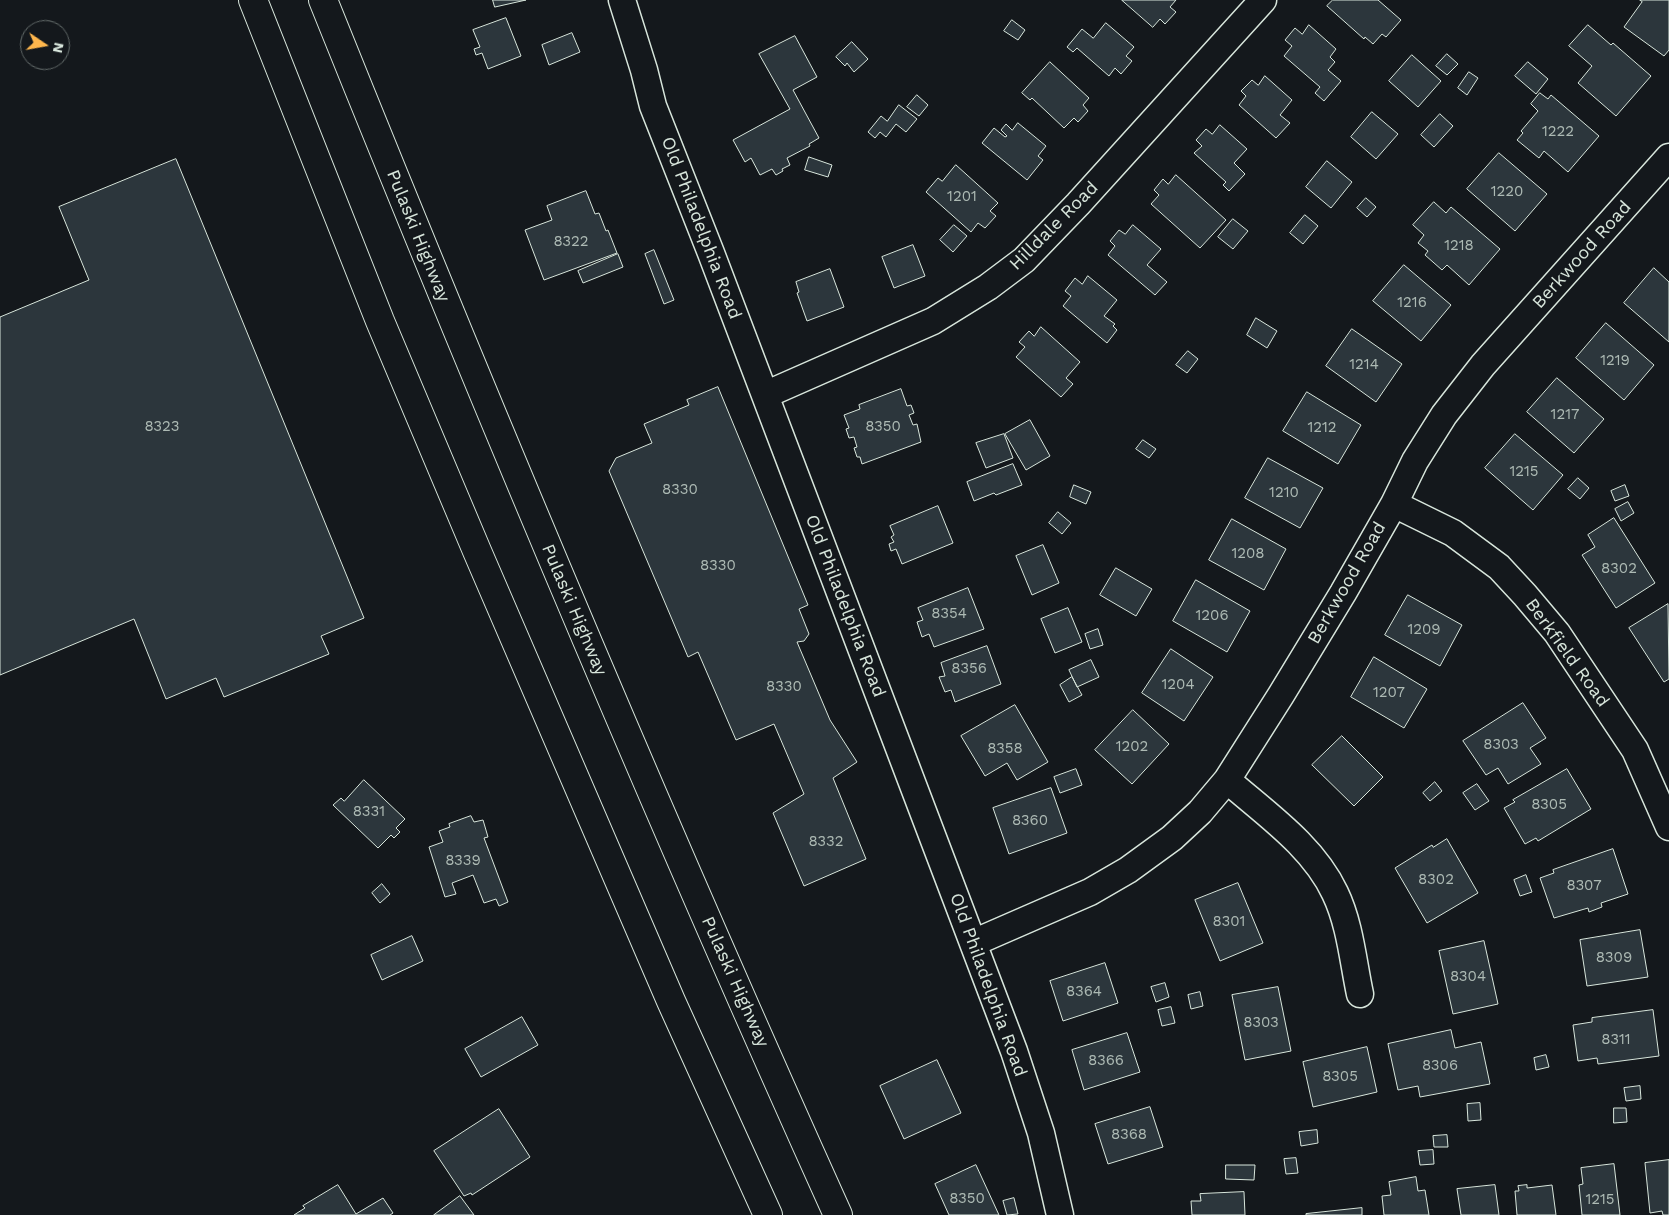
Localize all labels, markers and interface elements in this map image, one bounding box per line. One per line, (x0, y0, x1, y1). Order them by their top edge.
north arrow (20, 20, 70, 70)
text: N (50, 41, 68, 55)
house number: 1222 (1542, 123, 1574, 141)
street label: Old Philadelphia Road (656, 134, 746, 322)
street label: Pulaski Highway (382, 167, 454, 305)
street label: Hilldale Road (1005, 177, 1103, 275)
house number: 1220 (1491, 183, 1523, 201)
house number: 1201 (947, 188, 977, 206)
street label: Berkwood Road (1528, 197, 1636, 313)
house number: 8322 (553, 233, 589, 251)
house number: 1218 (1444, 237, 1474, 255)
house number: 1216 (1397, 294, 1427, 312)
house number: 1219 (1600, 352, 1630, 370)
house number: 1214 (1349, 356, 1379, 374)
house number: 1217 (1551, 406, 1579, 424)
house number: 8323 (144, 418, 180, 436)
house number: 8350 (865, 418, 901, 436)
house number: 1212 (1307, 419, 1337, 437)
house number: 1215 (1509, 463, 1539, 481)
house number: 8330 (662, 481, 698, 499)
house number: 1210 (1269, 484, 1299, 502)
street label: Old Philadelphia Road (800, 512, 890, 700)
street label: Berkwood Road (1303, 518, 1391, 648)
street label: Pulaski Highway (537, 541, 611, 679)
house number: 1208 (1231, 545, 1265, 563)
house number: 8330 (700, 557, 736, 575)
house number: 8302 (1601, 560, 1637, 578)
street label: Berkfield Road (1520, 595, 1614, 711)
house number: 8354 (931, 605, 967, 623)
house number: 1206 (1195, 607, 1229, 625)
house number: 1209 (1407, 621, 1441, 639)
house number: 8356 (951, 660, 987, 678)
house number: 1204 (1161, 676, 1195, 694)
house number: 8330 (766, 678, 802, 696)
house number: 1207 (1373, 684, 1405, 702)
house number: 8303 (1483, 736, 1519, 754)
house number: 1202 (1116, 738, 1148, 756)
house number: 8358 (987, 740, 1023, 758)
house number: 8305 (1531, 796, 1567, 814)
house number: 8331 (353, 803, 385, 821)
house number: 8360 (1012, 812, 1048, 830)
house number: 8332 (808, 833, 844, 851)
house number: 8339 (445, 852, 481, 870)
house number: 8302 (1418, 871, 1454, 889)
house number: 8307 (1566, 877, 1602, 895)
street label: Old Philadelphia Road (945, 890, 1031, 1080)
street label: Pulaski Highway (697, 913, 773, 1051)
house number: 8301 (1213, 913, 1245, 931)
house number: 8309 (1596, 949, 1632, 967)
house number: 8304 (1450, 968, 1486, 986)
house number: 8364 (1066, 983, 1102, 1001)
house number: 8303 (1243, 1014, 1279, 1032)
house number: 8311 (1601, 1031, 1631, 1049)
house number: 8366 (1088, 1052, 1124, 1070)
house number: 8306 (1422, 1057, 1458, 1075)
house number: 8305 (1322, 1068, 1358, 1086)
house number: 8368 (1111, 1126, 1147, 1144)
house number: 8350 (949, 1190, 985, 1208)
house number: 1215 (1585, 1191, 1615, 1209)

